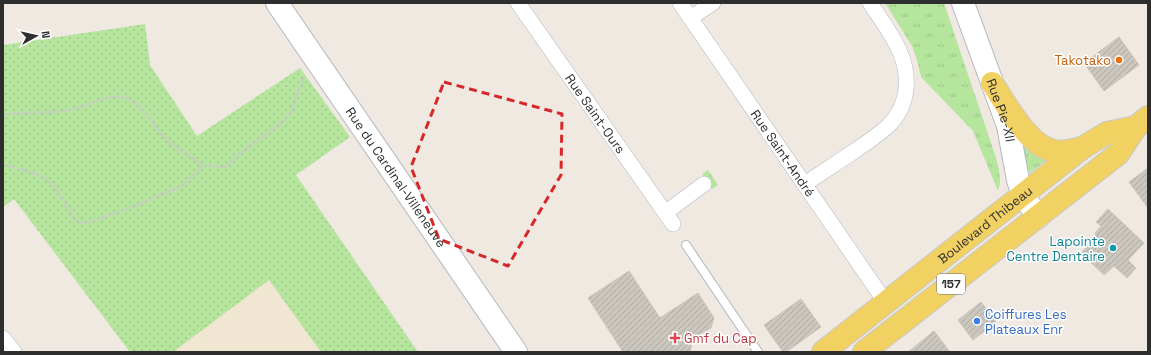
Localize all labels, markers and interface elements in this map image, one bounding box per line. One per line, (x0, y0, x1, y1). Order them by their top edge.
north arrow (16, 16, 56, 56)
text: N (38, 30, 53, 39)
place label: Takotako (1054, 52, 1111, 69)
marker: Takotako (1114, 55, 1124, 65)
street label: Rue Saint-Ours (562, 70, 629, 157)
street label: Rue Pie-XII (983, 76, 1019, 143)
street label: Rue du Cardinal-Villeneuve (342, 104, 450, 251)
street label: Rue Saint-André (747, 106, 819, 200)
street label: Boulevard Thibeau (934, 182, 1036, 267)
place label: Lapointe Centre Dentaire (1006, 233, 1105, 265)
marker: Lapointe Centre Dentaire (1108, 243, 1118, 253)
road number: 157 (937, 274, 965, 294)
place label: Coiffures Les Plateaux Enr (985, 306, 1067, 338)
marker: Coiffures Les Plateaux Enr (972, 316, 982, 326)
place label: Gmf du Cap (684, 330, 757, 347)
marker: Gmf du Cap (669, 332, 681, 344)

